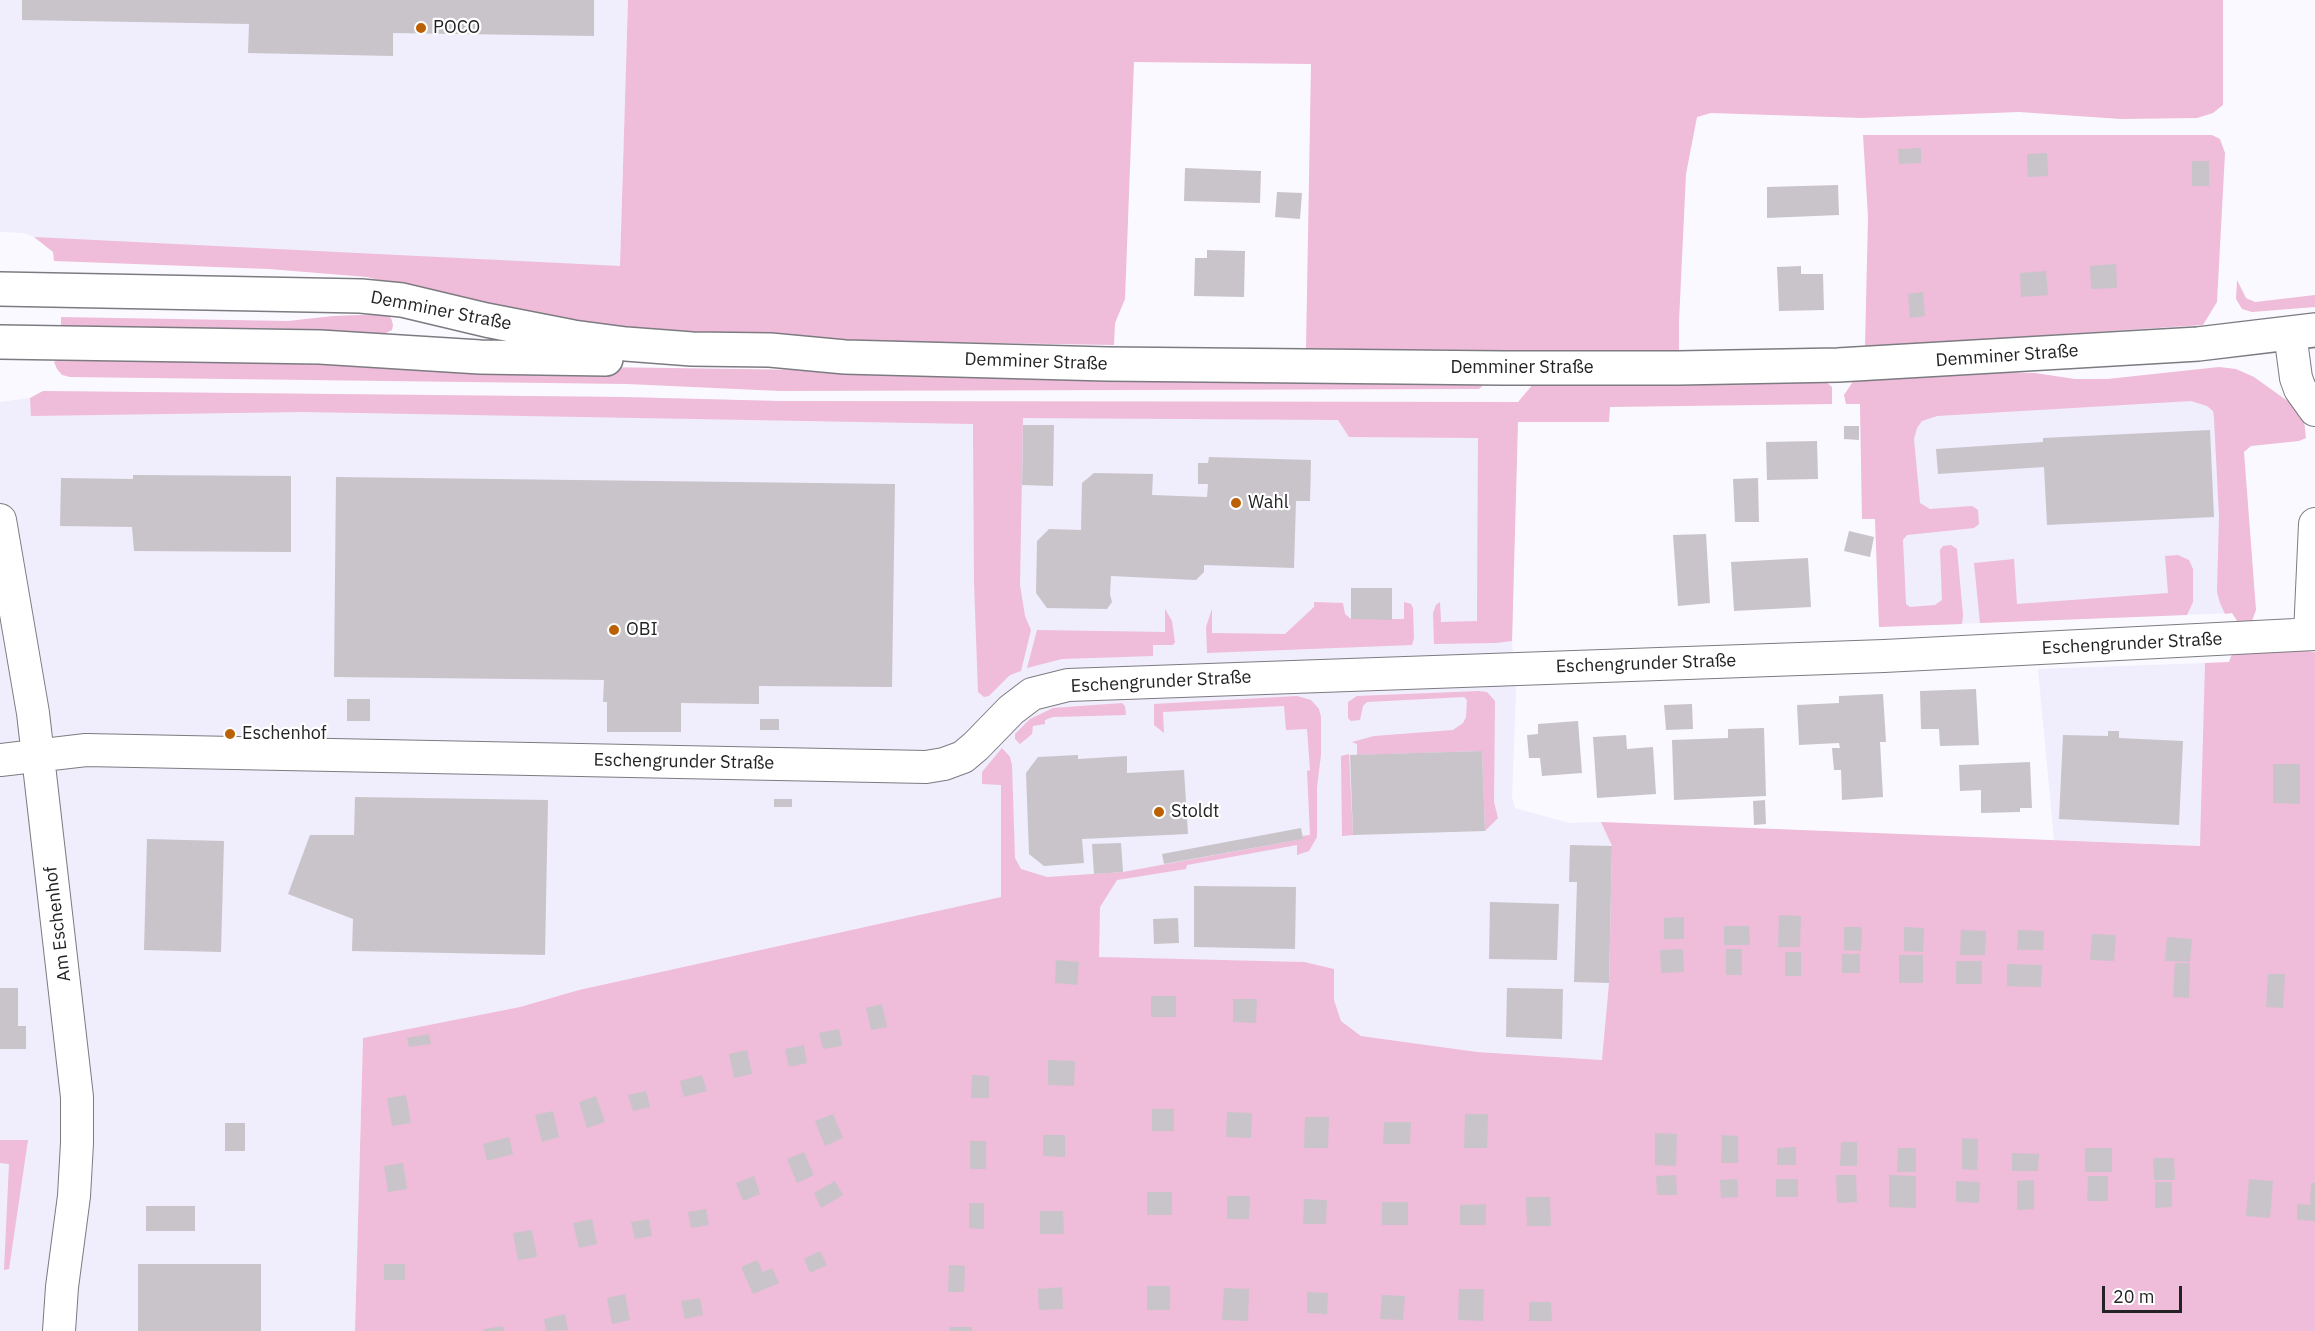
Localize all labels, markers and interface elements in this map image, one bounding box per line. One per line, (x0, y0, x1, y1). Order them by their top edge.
place label: POCO (433, 17, 480, 39)
marker: POCO (414, 21, 428, 35)
street label: Demminer Straße (369, 287, 513, 335)
street label: Demminer Straße (1935, 340, 2079, 372)
street label: Demminer Straße (964, 349, 1108, 375)
street label: Demminer Straße (1450, 357, 1594, 379)
place label: Wahl (1248, 492, 1289, 514)
marker: Wahl (1229, 496, 1243, 510)
place label: OBI (626, 619, 658, 641)
marker: OBI (607, 623, 621, 637)
street label: Eschengrunder Straße (2041, 628, 2223, 660)
street label: Eschengrunder Straße (1555, 650, 1737, 678)
street label: Eschengrunder Straße (1070, 666, 1252, 698)
place label: Eschenhof (242, 723, 327, 745)
marker: Eschenhof (223, 727, 237, 741)
street label: Eschengrunder Straße (593, 750, 775, 774)
place label: Stoldt (1171, 801, 1219, 823)
marker: Stoldt (1152, 805, 1166, 819)
street label: Am Eschenhof (40, 865, 76, 983)
scale bar (2105, 1274, 2184, 1312)
text: 20 m (2113, 1285, 2155, 1308)

